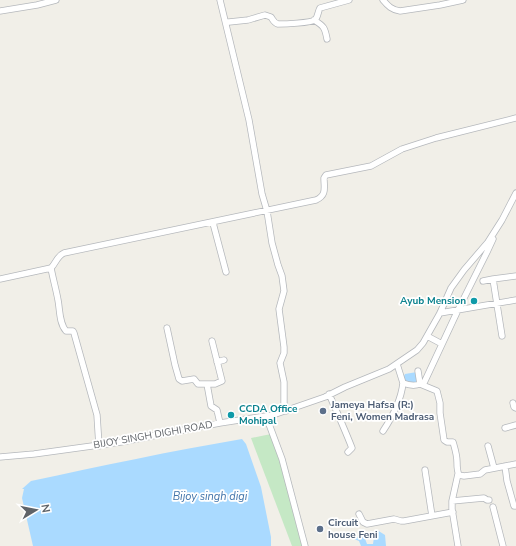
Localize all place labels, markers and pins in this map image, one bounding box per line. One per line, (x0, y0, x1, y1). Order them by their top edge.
place label: Ayub Mension (400, 294, 466, 308)
marker: Ayub Mension (469, 296, 479, 306)
place label: Jameya Hafsa (R:) Feni, Women Madrasa (330, 398, 434, 424)
place label: CCDA Office Mohipal (239, 402, 298, 428)
marker: Jameya Hafsa (R:) Feni, Women Madrasa (318, 406, 328, 416)
marker: CCDA Office Mohipal (226, 410, 236, 420)
place label: Circuit house Feni (328, 516, 378, 542)
marker: Circuit house Feni (315, 524, 325, 534)

